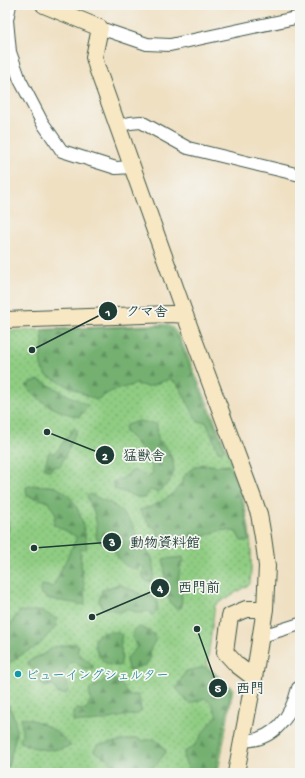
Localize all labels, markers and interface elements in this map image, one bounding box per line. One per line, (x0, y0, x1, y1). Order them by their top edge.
callout: クマ舎 (98, 298, 176, 324)
text: クマ舎 (126, 305, 168, 322)
text: 1 (105, 307, 111, 321)
callout: 猛獣舎 (95, 442, 173, 468)
text: 猛獣舎 (123, 448, 165, 466)
text: 2 (102, 451, 108, 465)
callout: 動物資料館 (102, 529, 208, 555)
text: 動物資料館 (130, 535, 200, 553)
text: 3 (108, 537, 115, 551)
callout: 西門前 (150, 575, 228, 601)
text: 西門前 (178, 580, 220, 598)
text: 4 (156, 583, 163, 597)
marker: ビューイングシェルター (13, 669, 23, 679)
place label: ビューイングシェルター (26, 669, 169, 684)
callout: 西門 (208, 675, 272, 701)
text: 西門 (236, 681, 264, 699)
text: 5 (215, 683, 222, 697)

